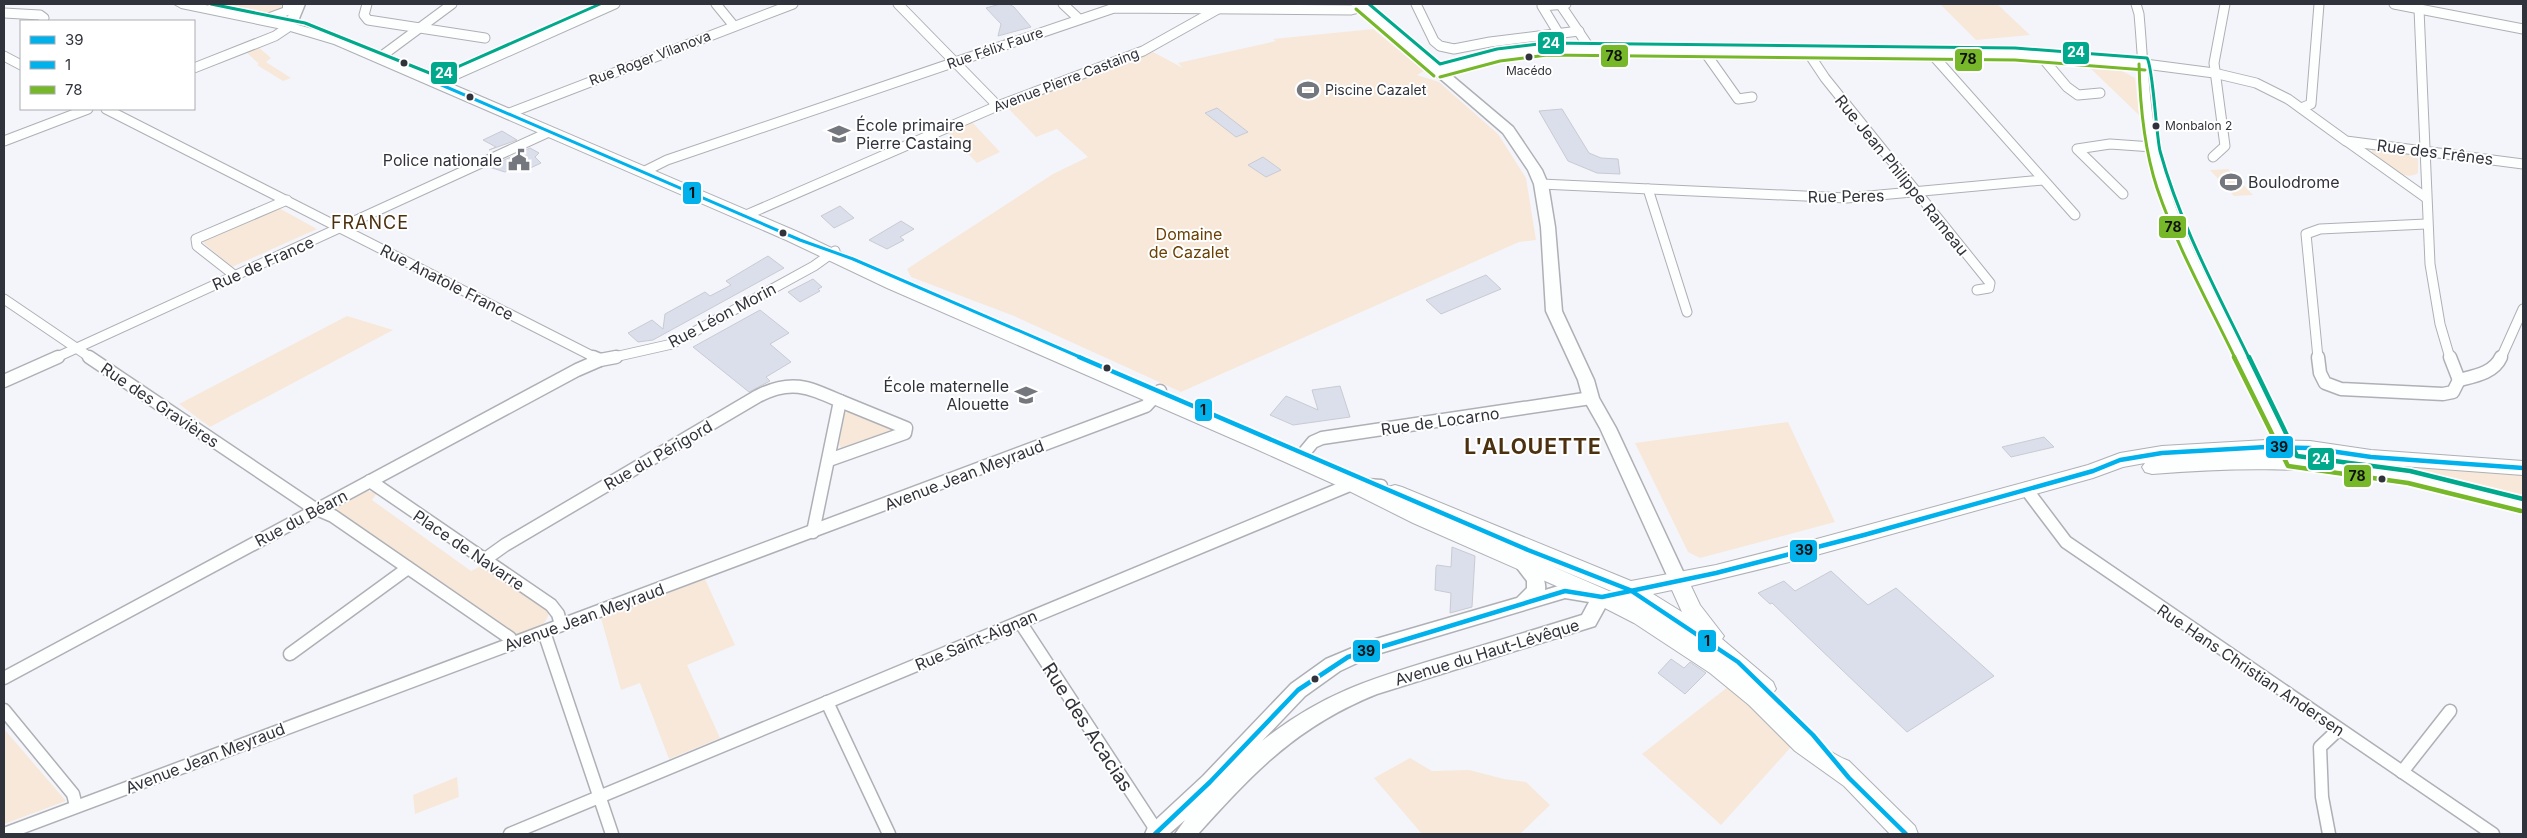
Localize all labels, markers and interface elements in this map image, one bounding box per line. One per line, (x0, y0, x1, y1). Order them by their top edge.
legend (20, 20, 195, 110)
street label: Rue Félix Faure (944, 23, 1045, 72)
street label: Rue Roger Vilanova (587, 26, 713, 89)
text: 39 (65, 30, 84, 49)
line badge: 24 (1537, 31, 1565, 55)
text: 24 (1542, 34, 1560, 51)
line badge: 24 (2062, 41, 2090, 65)
text: 24 (2067, 43, 2085, 60)
street label: Avenue Pierre Castaing (991, 44, 1141, 115)
line badge: 78 (1600, 44, 1629, 68)
text: 78 (1605, 47, 1623, 64)
line badge: 78 (1954, 48, 1983, 72)
text: 78 (1959, 50, 1977, 67)
marker: Macédo (1524, 52, 1534, 62)
text: 1 (65, 55, 71, 74)
unlabelled marker (399, 58, 409, 68)
line badge: 24 (430, 61, 458, 85)
place label: Macédo (1506, 63, 1552, 78)
text: 24 (435, 64, 453, 81)
sports icon: Piscine Cazalet (1295, 77, 1321, 103)
text: 78 (65, 80, 83, 99)
place label: Piscine Cazalet (1325, 81, 1427, 98)
street label: Rue Jean Philippe Rameau (1831, 91, 1973, 259)
unlabelled marker (465, 92, 475, 102)
place label: École primaire Pierre Castaing (856, 115, 972, 153)
place label: Monbalon 2 (2165, 118, 2232, 133)
school or university icon: École primaire Pierre Castaing (826, 121, 852, 147)
marker: Monbalon 2 (2151, 121, 2161, 131)
street label: Rue des Frênes (2376, 135, 2494, 169)
public building icon: Police nationale (506, 147, 532, 173)
place label: Police nationale (383, 150, 502, 170)
sports icon: Boulodrome (2218, 169, 2244, 195)
place label: Boulodrome (2248, 172, 2339, 192)
line badge: 1 (682, 181, 702, 205)
text: 1 (689, 184, 695, 201)
street label: Rue Peres (1808, 185, 1884, 207)
district label: FRANCE (331, 212, 409, 233)
line badge: 78 (2158, 215, 2187, 239)
text: 78 (2164, 218, 2182, 235)
park label: Domaine de Cazalet (1149, 224, 1229, 262)
unlabelled marker (778, 228, 788, 238)
street label: Rue de France (209, 232, 317, 294)
street label: Rue Anatole France (377, 240, 517, 324)
street label: Rue Léon Morin (665, 278, 779, 352)
street label: Rue des Gravières (97, 358, 223, 452)
unlabelled marker (1102, 363, 1112, 373)
place label: École maternelle Alouette (883, 376, 1009, 414)
school or university icon: École maternelle Alouette (1013, 382, 1039, 408)
line badge: 1 (1194, 398, 1213, 422)
text: 1 (1200, 401, 1206, 418)
street label: Rue de Locarno (1379, 403, 1501, 439)
street label: Rue du Périgord (600, 416, 716, 494)
district label: L'ALOUETTE (1464, 434, 1602, 459)
street label: Avenue Jean Meyraud (882, 435, 1046, 515)
line badge: 39 (2265, 435, 2294, 459)
text: 39 (2270, 438, 2288, 455)
line badge: 24 (2307, 447, 2335, 471)
text: 24 (2312, 450, 2330, 467)
line badge: 78 (2343, 464, 2372, 488)
text: 78 (2348, 467, 2366, 484)
unlabelled marker (2377, 474, 2387, 484)
street label: Rue du Béarn (251, 485, 351, 551)
street label: Place de Navarre (410, 505, 528, 595)
line badge: 39 (1789, 539, 1818, 563)
text: 39 (1795, 541, 1813, 558)
street label: Avenue Jean Meyraud (501, 579, 667, 655)
street label: Rue Hans Christian Andersen (2154, 600, 2348, 740)
street label: Rue Saint-Aignan (912, 605, 1040, 675)
street label: Avenue du Haut-Lévêque (1392, 614, 1582, 690)
line badge: 1 (1697, 629, 1717, 653)
text: 1 (1704, 632, 1710, 649)
line badge: 39 (1352, 639, 1381, 663)
text: 39 (1357, 642, 1375, 659)
street label: Rue des Acacias (1037, 659, 1138, 796)
unlabelled marker (1310, 674, 1320, 684)
street label: Avenue Jean Meyraud (123, 718, 287, 798)

